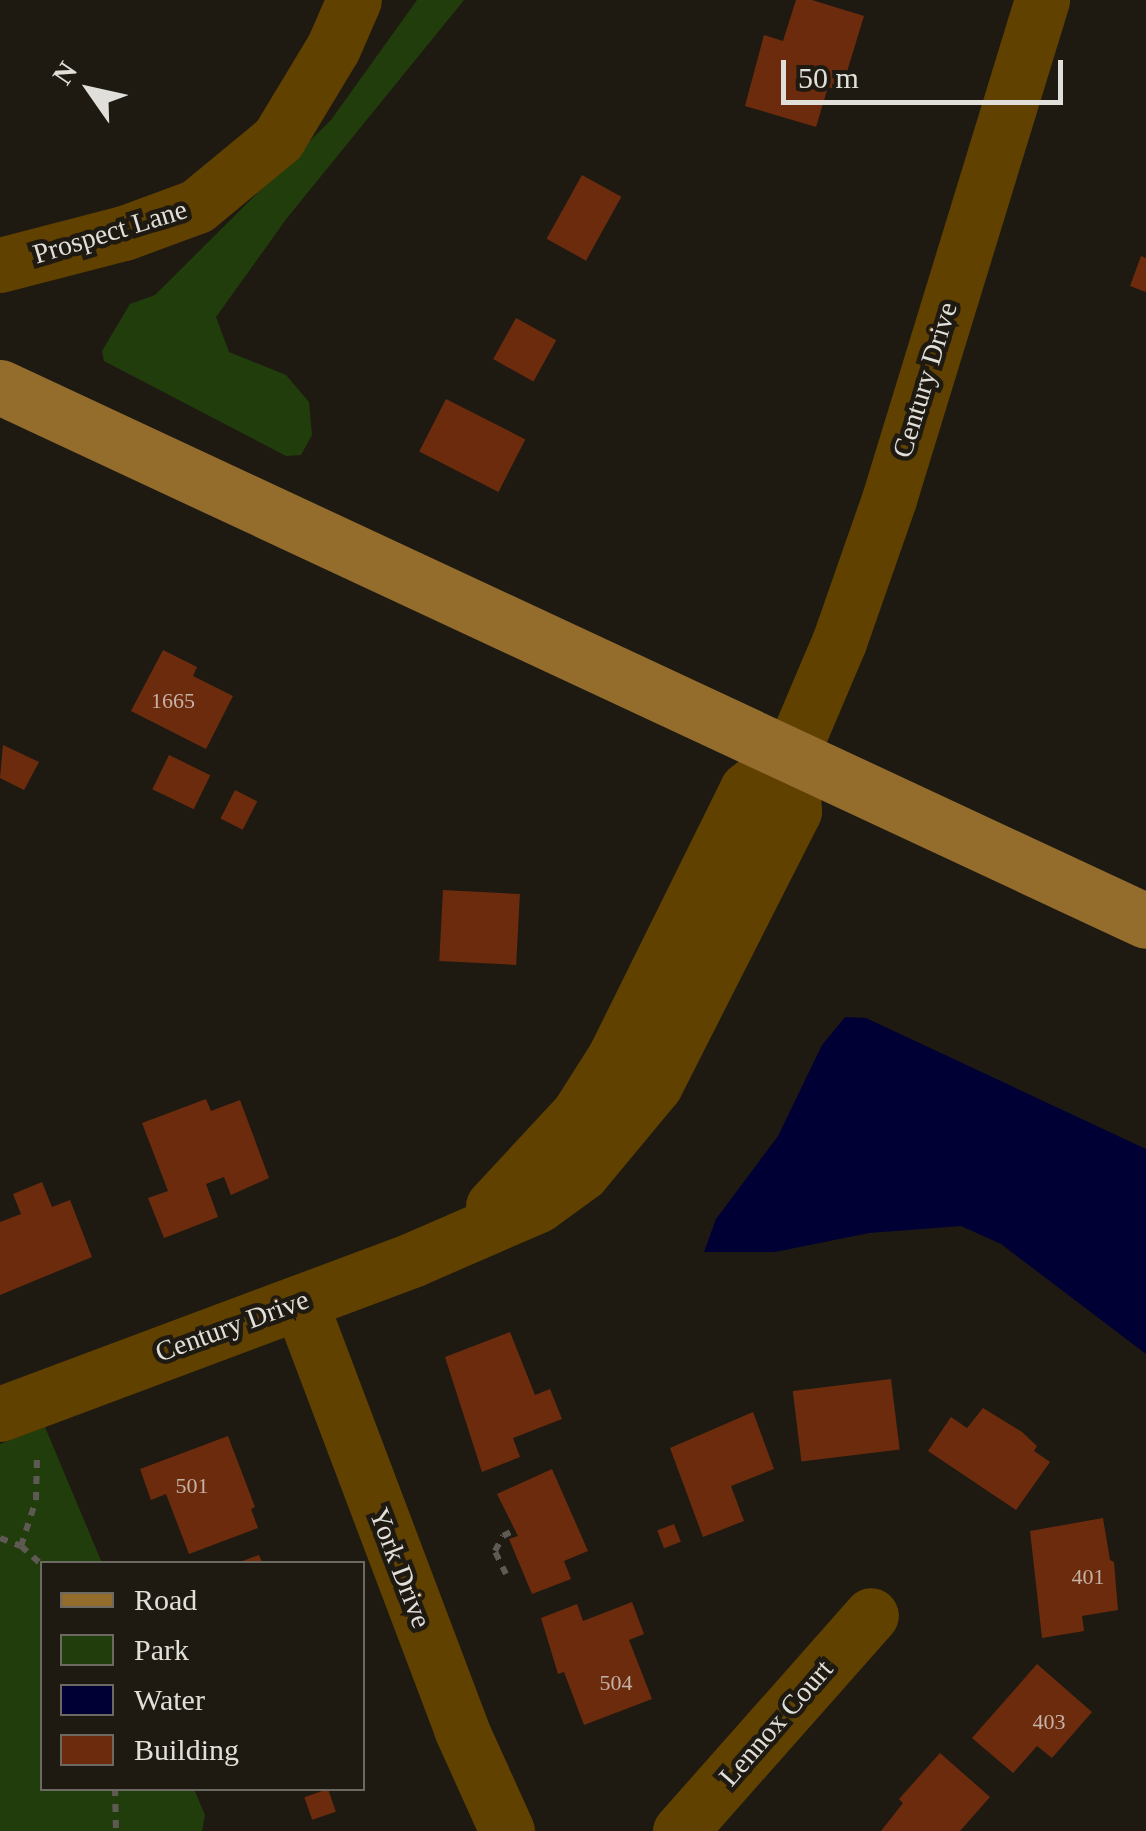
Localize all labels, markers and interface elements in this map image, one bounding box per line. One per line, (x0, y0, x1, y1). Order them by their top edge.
north arrow (40, 40, 140, 140)
scale bar (786, 40, 1068, 102)
text: N (46, 56, 83, 90)
text: 50 m (798, 61, 859, 94)
street label: Prospect Lane (29, 193, 191, 271)
street label: Century Drive (885, 298, 965, 462)
house number: 1665 (151, 688, 195, 714)
street label: Century Drive (151, 1283, 313, 1369)
house number: 501 (176, 1473, 208, 1499)
street label: York Drive (362, 1503, 438, 1633)
legend (40, 1561, 365, 1791)
house number: 401 (1072, 1564, 1104, 1590)
text: Road (134, 1583, 197, 1616)
text: Park (134, 1633, 189, 1666)
street label: Lennox Court (712, 1653, 840, 1793)
house number: 504 (600, 1670, 632, 1696)
text: Water (134, 1683, 205, 1716)
house number: 403 (1032, 1709, 1066, 1735)
text: Building (134, 1733, 239, 1766)

